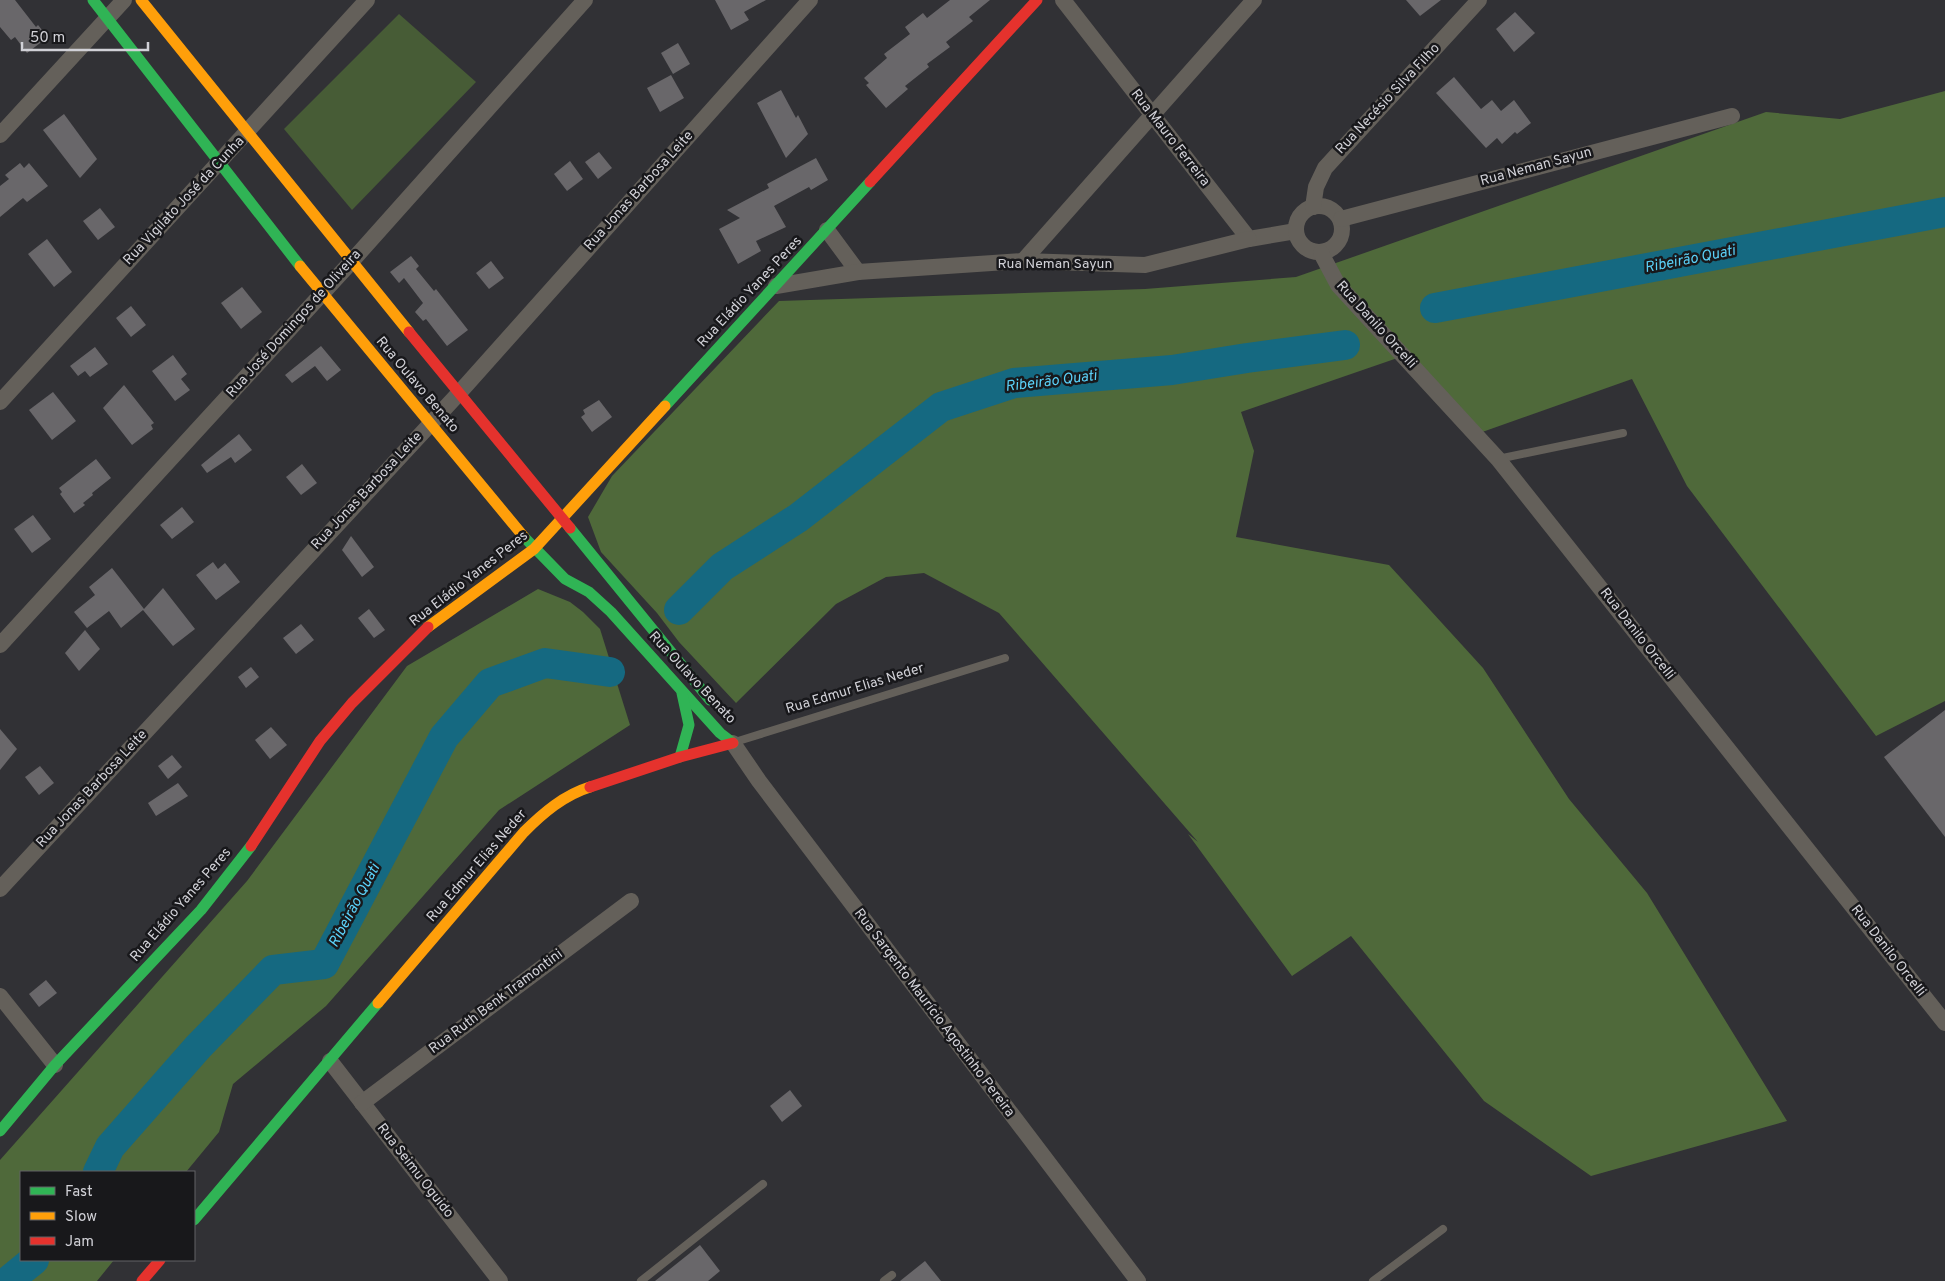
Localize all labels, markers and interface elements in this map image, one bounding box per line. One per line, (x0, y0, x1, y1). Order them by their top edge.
scale bar (22, 20, 149, 52)
text: 50 m (30, 29, 65, 48)
street label: Rua Necésio Silva Filho (1332, 40, 1444, 158)
street label: Rua Mauro Ferreira (1127, 86, 1213, 190)
street label: Rua Jonas Barbosa Leite (581, 128, 697, 254)
street label: Rua Vigilato José da Cunha (120, 133, 248, 269)
street label: Rua Neman Sayun (1478, 144, 1594, 190)
street label: Rua Eládio Yanes Peres (694, 233, 806, 351)
water label: Ribeirão Quati (1643, 242, 1738, 278)
street label: Rua José Domingos de Oliveira (223, 247, 365, 401)
street label: Rua Neman Sayun (998, 256, 1112, 273)
street label: Rua Danilo Orcelli (1332, 278, 1420, 372)
street label: Rua Oulavo Benato (372, 334, 462, 437)
water label: Ribeirão Quati (1004, 367, 1099, 397)
street label: Rua Jonas Barbosa Leite (308, 429, 426, 553)
street label: Rua Eládio Yanes Peres (406, 527, 532, 631)
street label: Rua Danilo Orcelli (1596, 585, 1678, 683)
street label: Rua Oulavo Benato (645, 628, 739, 728)
street label: Rua Edmur Elias Neder (784, 660, 927, 718)
street label: Rua Jonas Barbosa Leite (33, 727, 151, 851)
street label: Rua Edmur Elias Neder (423, 806, 531, 926)
street label: Rua Eládio Yanes Peres (127, 844, 235, 966)
water label: Ribeirão Quati (325, 860, 386, 951)
street label: Rua Danilo Orcelli (1847, 902, 1929, 1000)
street label: Rua Sargento Maurício Agostinho Pereira (850, 905, 1018, 1121)
street label: Rua Ruth Benk Tramontini (426, 946, 566, 1058)
street label: Rua Seimu Oguido (373, 1120, 457, 1222)
legend (20, 1171, 195, 1261)
text: Fast (65, 1183, 93, 1202)
text: Slow (65, 1208, 97, 1227)
text: Jam (65, 1233, 94, 1252)

